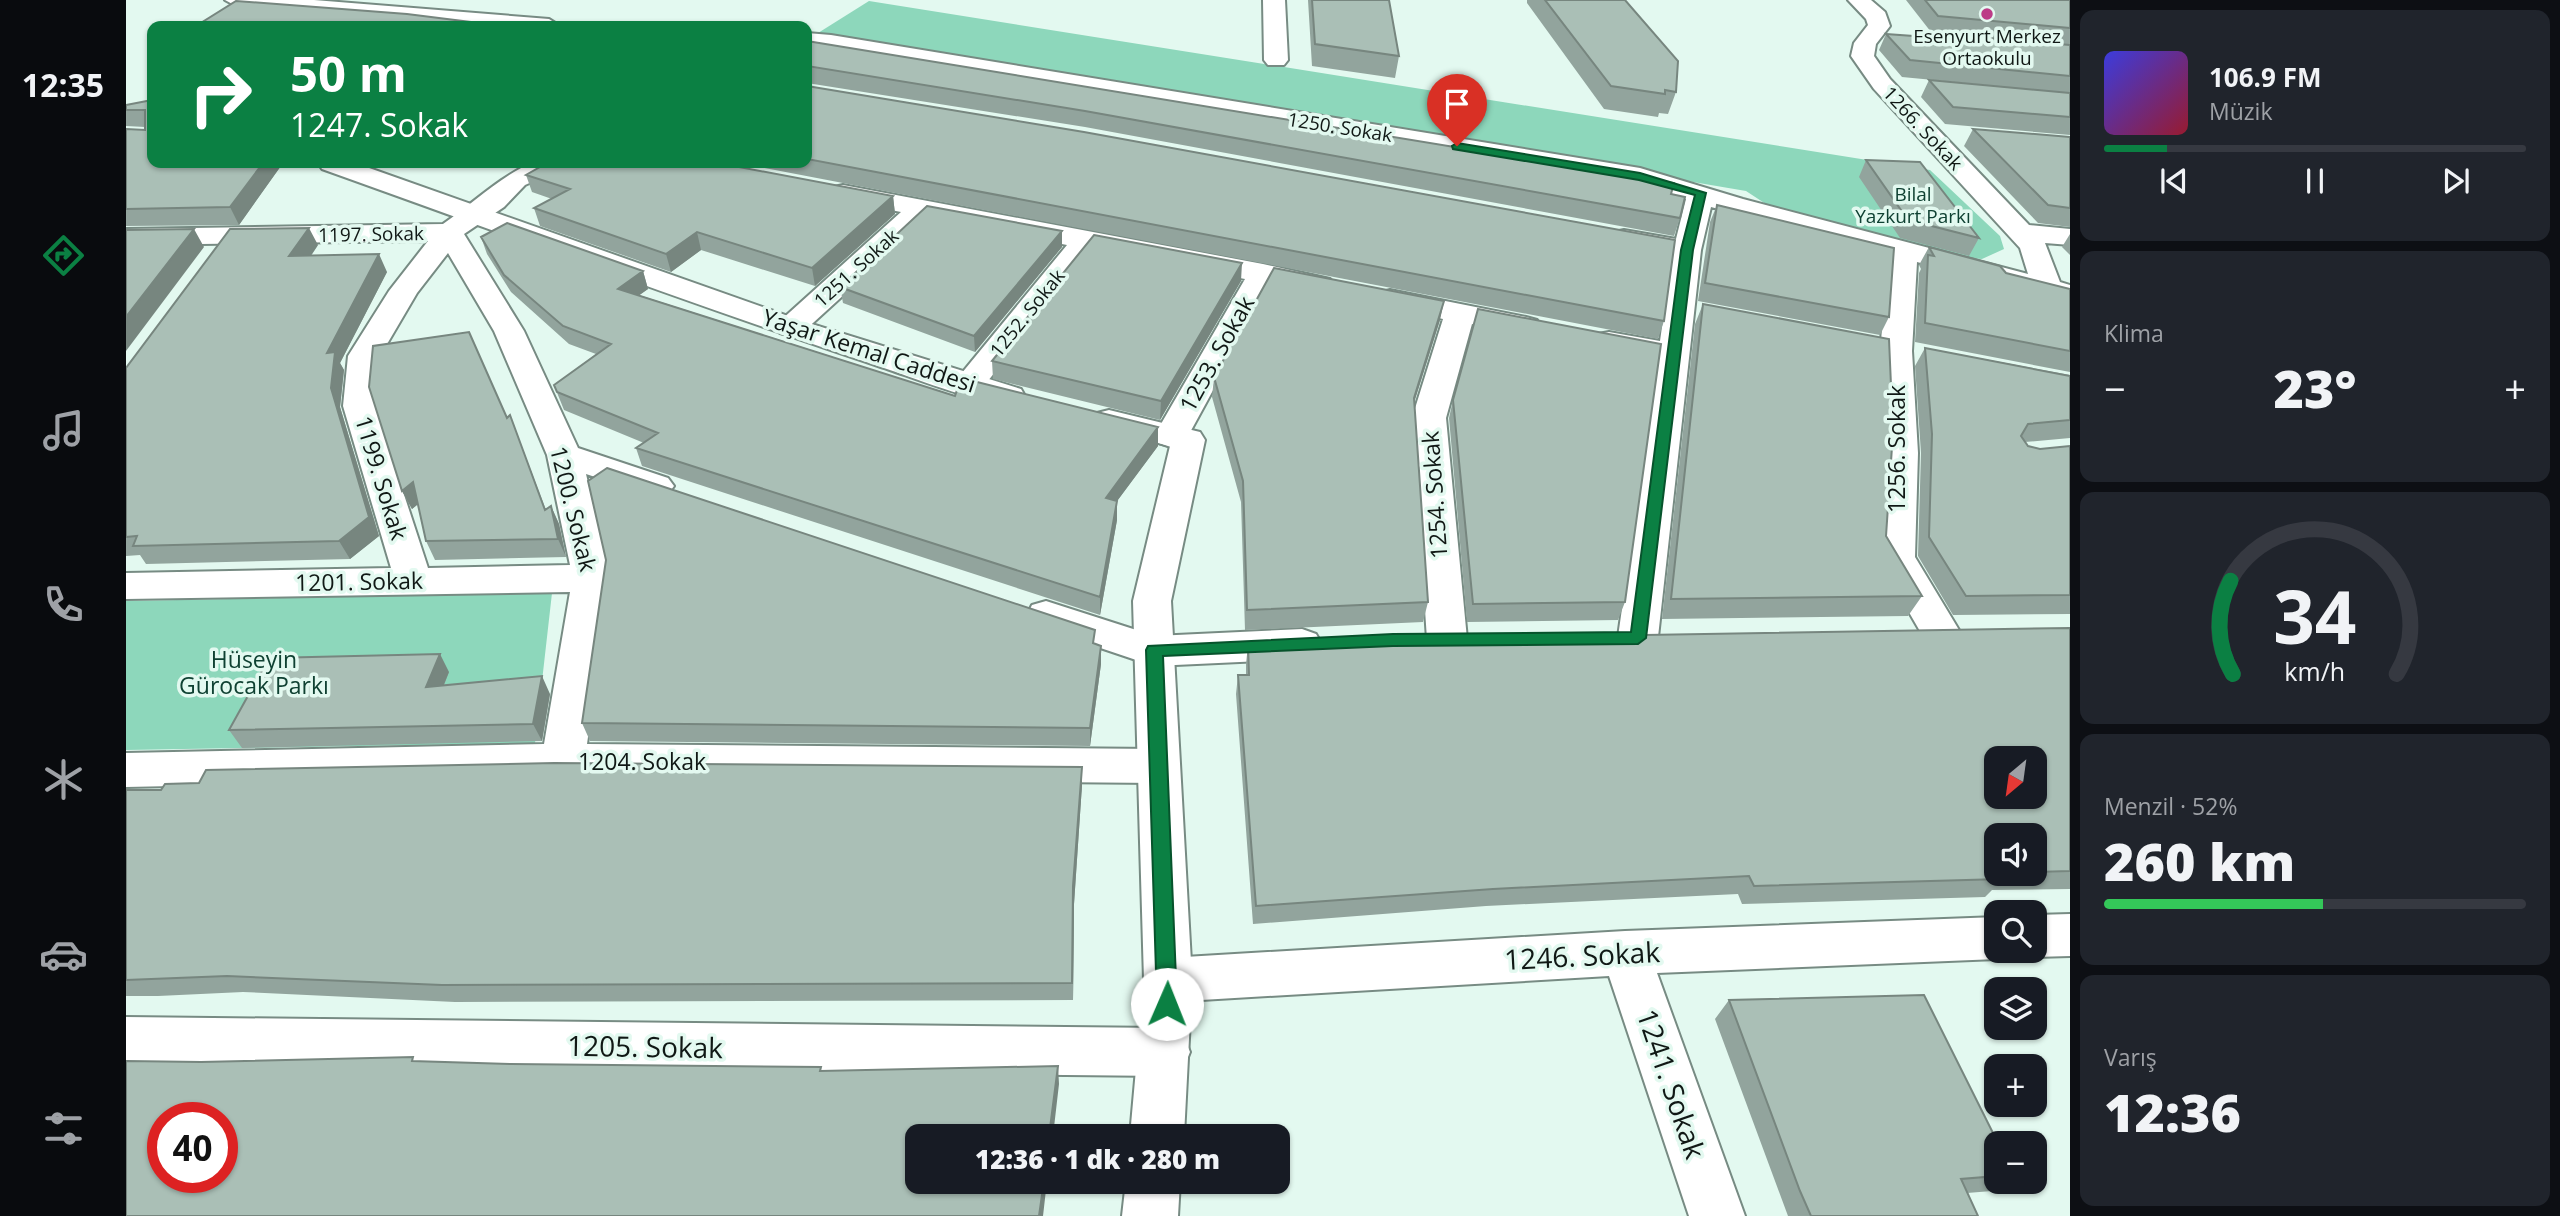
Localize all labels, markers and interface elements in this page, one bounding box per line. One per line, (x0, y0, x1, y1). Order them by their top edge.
marker: Esenyurt Merkez Ortaokulu (1979, 6, 1995, 22)
place label: Esenyurt Merkez Ortaokulu (1913, 23, 2061, 71)
text: 50 m (290, 40, 407, 106)
icon: right (175, 49, 266, 140)
text: 106.9 FM (2209, 59, 2321, 95)
text: 12:35 (22, 63, 104, 106)
pin (1427, 74, 1487, 146)
street label: 1266. Sokak (1877, 80, 1969, 176)
icon: arrive (1438, 85, 1476, 123)
text: Müzik (2209, 95, 2272, 127)
text: 1247. Sokak (290, 103, 468, 146)
street label: 1250. Sokak (1286, 106, 1394, 148)
icon: previous (2155, 162, 2193, 200)
icon: pause (2296, 162, 2334, 200)
icon: next (2437, 162, 2475, 200)
park label: Bilal Yazkurt Parkı (1855, 181, 1971, 229)
street label: 1197. Sokak (318, 220, 424, 248)
street label: 1251. Sokak (808, 223, 904, 313)
icon: directions (39, 231, 88, 280)
street label: 1252. Sokak (984, 264, 1070, 362)
street label: 1253. Sokak (1171, 290, 1261, 417)
street label: Yaşar Kemal Caddesi (758, 300, 980, 400)
text: Klima (2104, 317, 2164, 349)
text: 23° (2274, 352, 2356, 423)
text: − (2104, 362, 2126, 414)
text: + (2504, 362, 2526, 414)
street label: 1256. Sokak (1880, 385, 1912, 513)
icon: music (39, 406, 88, 455)
street label: 1199. Sokak (348, 412, 416, 544)
street label: 1254. Sokak (1414, 430, 1454, 560)
street label: 1200. Sokak (543, 443, 605, 575)
street label: 1201. Sokak (295, 564, 423, 598)
text: 34 (2273, 566, 2357, 665)
icon: phone (39, 580, 88, 629)
park label: Hüseyin Gürocak Parkı (179, 643, 329, 701)
text: km/h (2285, 654, 2345, 688)
street label: 1204. Sokak (578, 745, 706, 777)
north arrow (1984, 746, 2048, 808)
map controls (1984, 746, 2047, 1194)
icon: climate (39, 755, 88, 804)
text: Menzil · 52% (2104, 790, 2237, 822)
button: sound (1984, 823, 2047, 886)
text: 260 km (2104, 825, 2295, 896)
button: search (1984, 900, 2047, 963)
icon: car (39, 930, 88, 979)
street label: 1246. Sokak (1503, 932, 1661, 978)
position arrow (1130, 967, 1204, 1041)
button: layers (1984, 977, 2047, 1040)
street label: 1241. Sokak (1629, 1004, 1715, 1164)
street label: 1205. Sokak (567, 1026, 724, 1066)
text: Varış (2104, 1041, 2157, 1073)
button: + (1984, 1054, 2047, 1117)
text: 12:36 (2104, 1076, 2241, 1147)
speed limit sign: 40 (147, 1102, 238, 1193)
icon: filters (39, 1104, 88, 1153)
button: − (1984, 1131, 2047, 1194)
text: 12:36 · 1 dk · 280 m (975, 1141, 1220, 1177)

